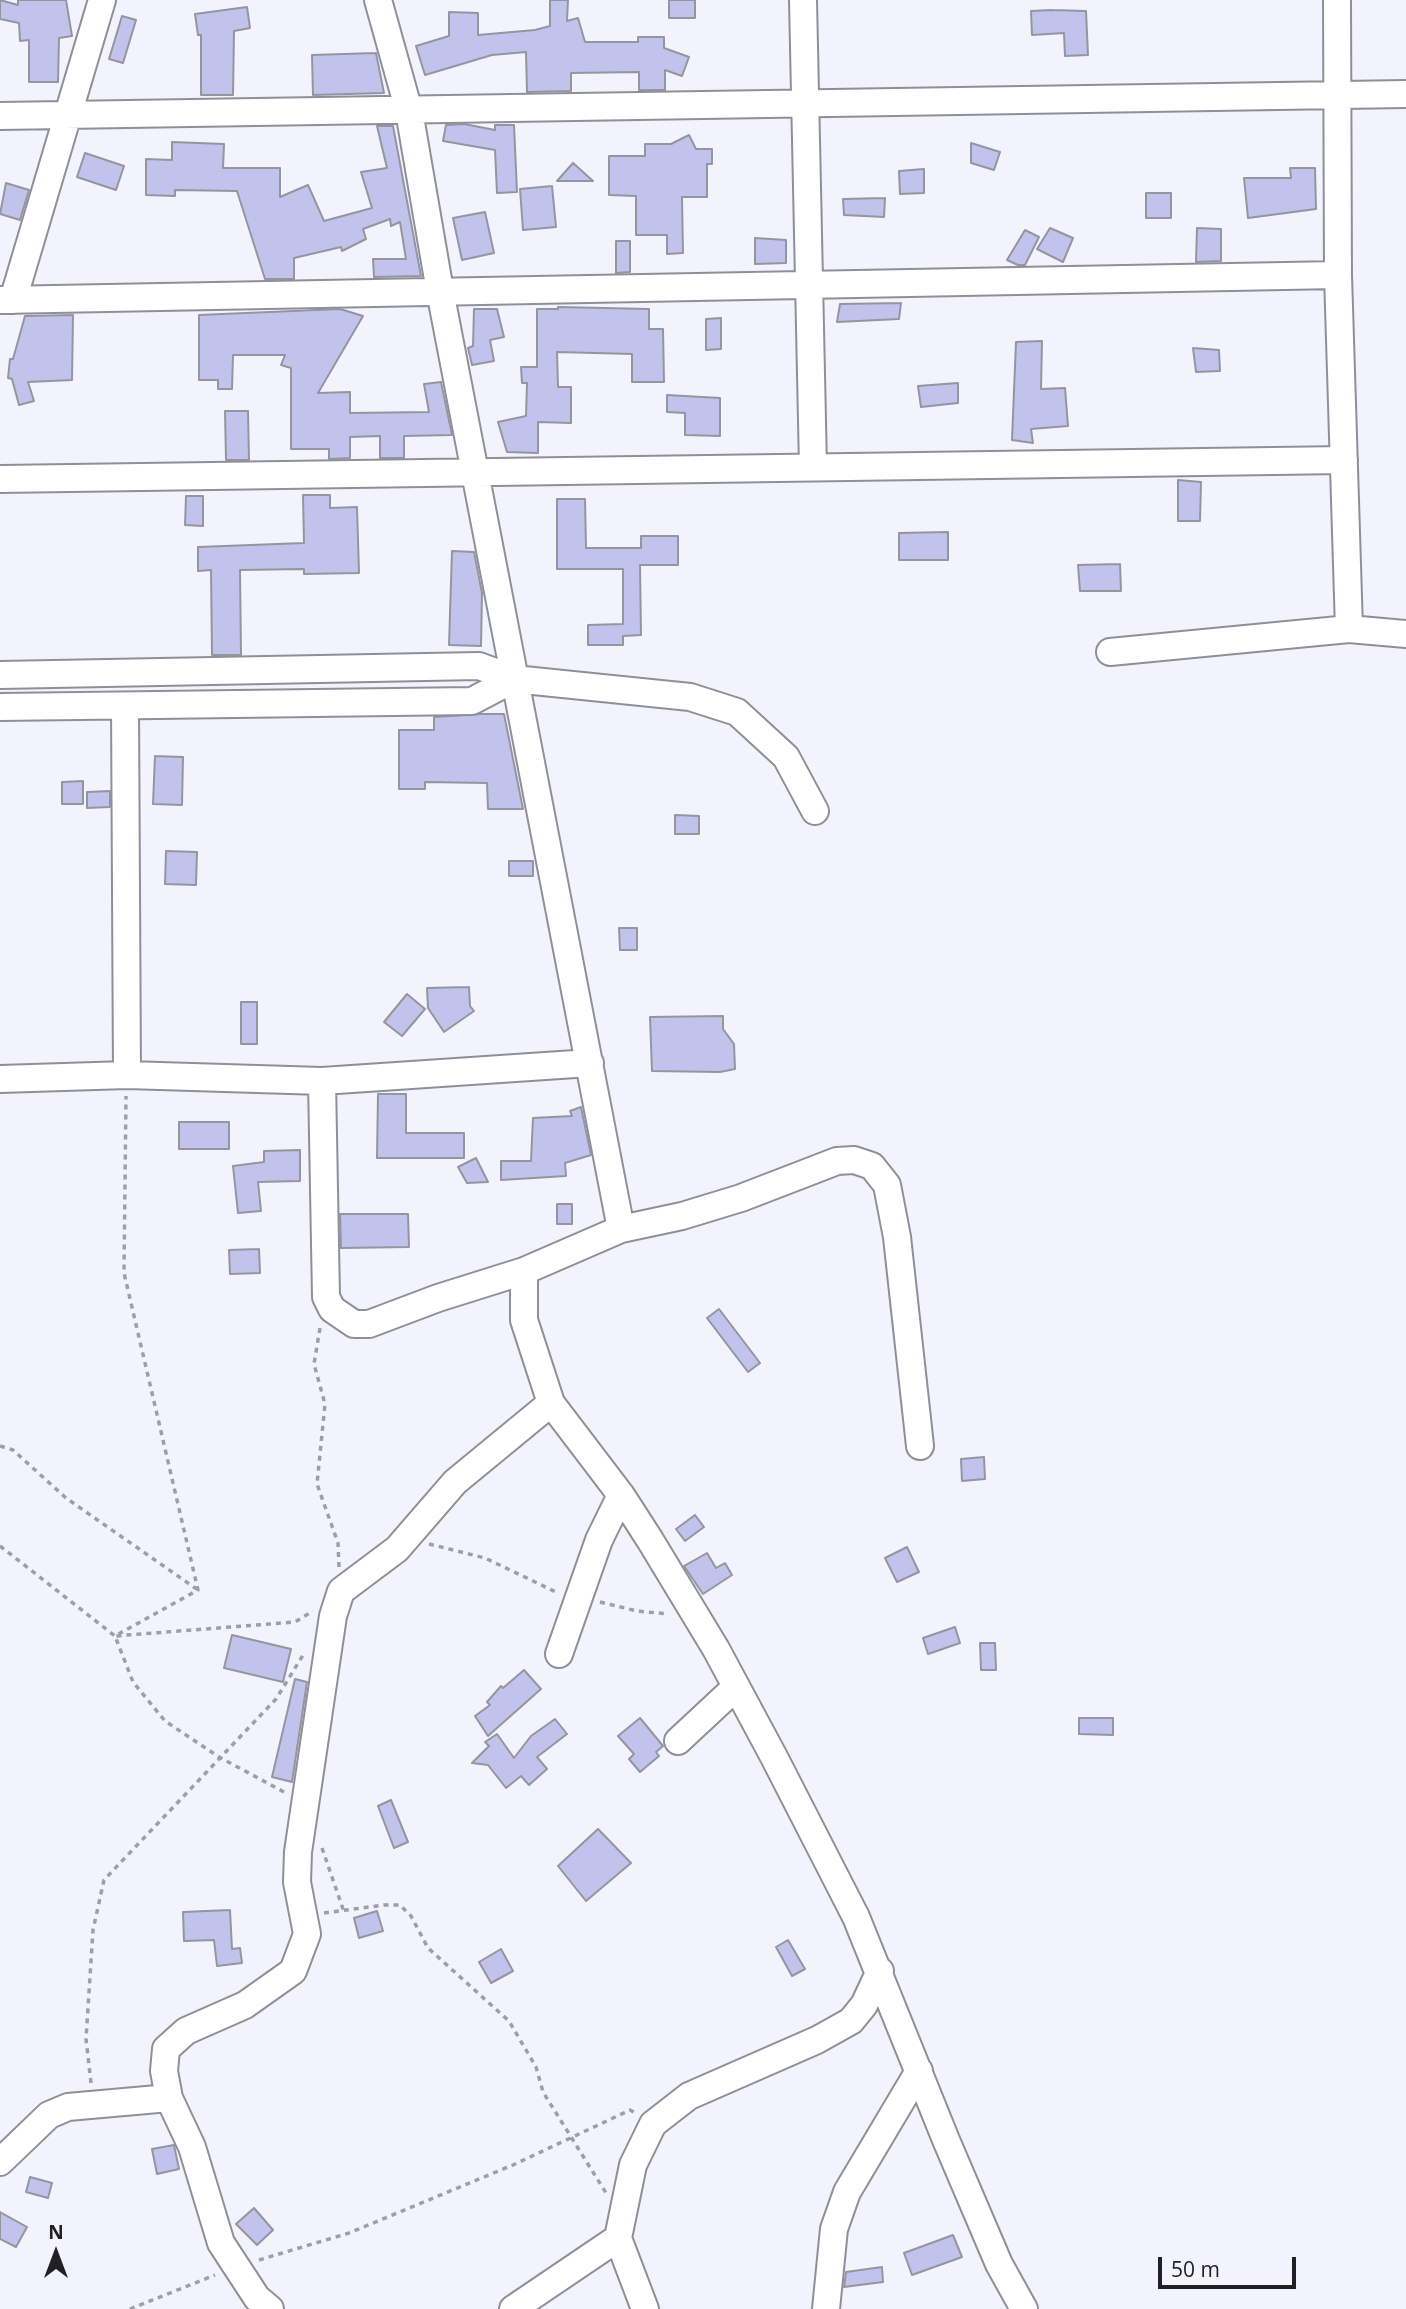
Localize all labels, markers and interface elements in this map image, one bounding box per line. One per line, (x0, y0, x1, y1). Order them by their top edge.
north arrow (21, 2218, 91, 2288)
text: N (48, 2219, 64, 2245)
scale bar (1161, 2242, 1299, 2286)
text: 50 m (1171, 2255, 1220, 2283)

